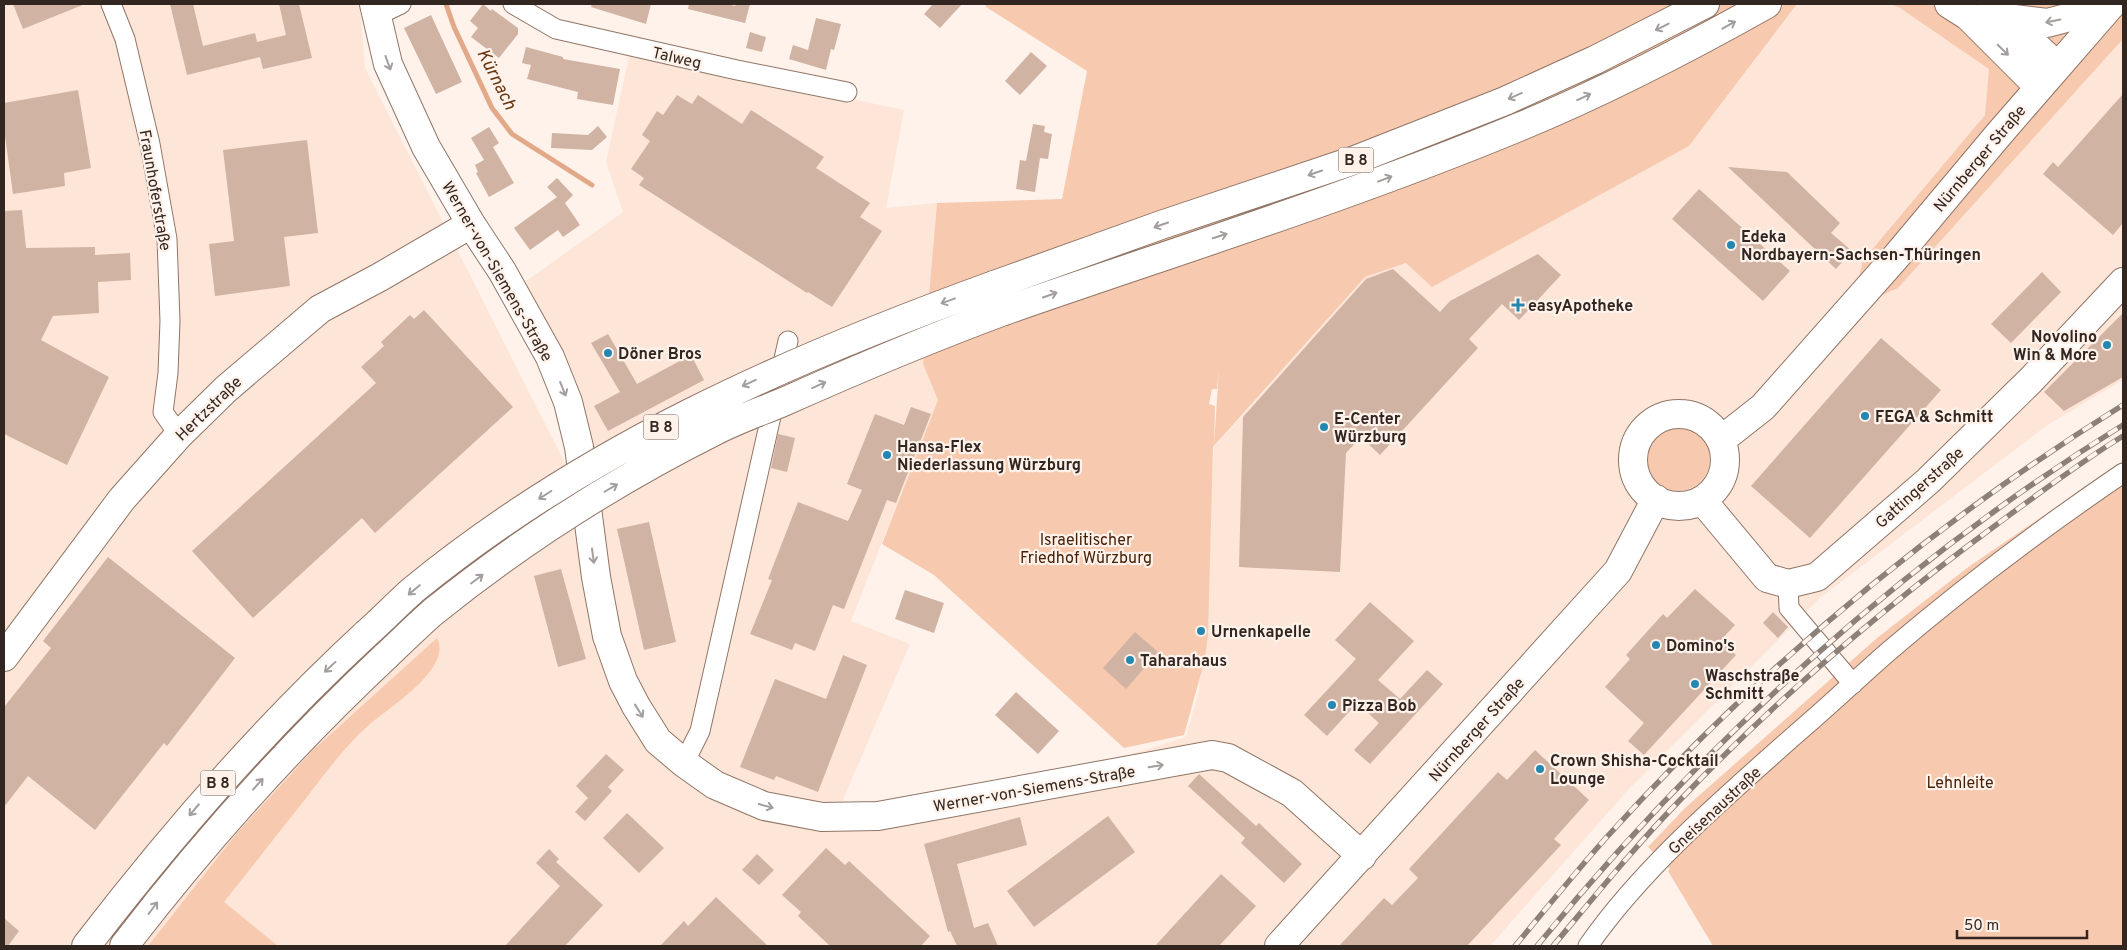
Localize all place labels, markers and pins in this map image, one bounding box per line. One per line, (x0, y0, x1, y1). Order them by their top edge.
place label: Edeka Nordbayern-Sachsen-Thüringen (1741, 228, 1981, 266)
marker: Edeka Nordbayern-Sachsen-Thüringen (1725, 239, 1737, 251)
place label: easyApotheke (1528, 297, 1633, 317)
marker: easyApotheke (1512, 299, 1524, 311)
place label: Novolino Win & More (2013, 328, 2097, 366)
marker: Novolino Win & More (2101, 339, 2113, 351)
place label: Döner Bros (618, 345, 702, 365)
marker: Döner Bros (602, 347, 614, 359)
place label: FEGA & Schmitt (1875, 408, 1993, 428)
place label: E-Center Würzburg (1334, 410, 1406, 448)
marker: FEGA & Schmitt (1859, 410, 1871, 422)
marker: E-Center Würzburg (1318, 421, 1330, 433)
place label: Hansa-Flex Niederlassung Würzburg (897, 438, 1081, 476)
marker: Hansa-Flex Niederlassung Würzburg (881, 449, 893, 461)
place label: Urnenkapelle (1211, 623, 1311, 643)
marker: Urnenkapelle (1195, 625, 1207, 637)
place label: Domino's (1666, 637, 1735, 657)
marker: Domino's (1650, 639, 1662, 651)
place label: Taharahaus (1140, 652, 1227, 672)
marker: Taharahaus (1124, 654, 1136, 666)
place label: Waschstraße Schmitt (1705, 667, 1799, 705)
marker: Waschstraße Schmitt (1689, 678, 1701, 690)
place label: Pizza Bob (1342, 697, 1417, 717)
marker: Pizza Bob (1326, 699, 1338, 711)
place label: Crown Shisha-Cocktail Lounge (1550, 752, 1719, 790)
marker: Crown Shisha-Cocktail Lounge (1534, 763, 1546, 775)

